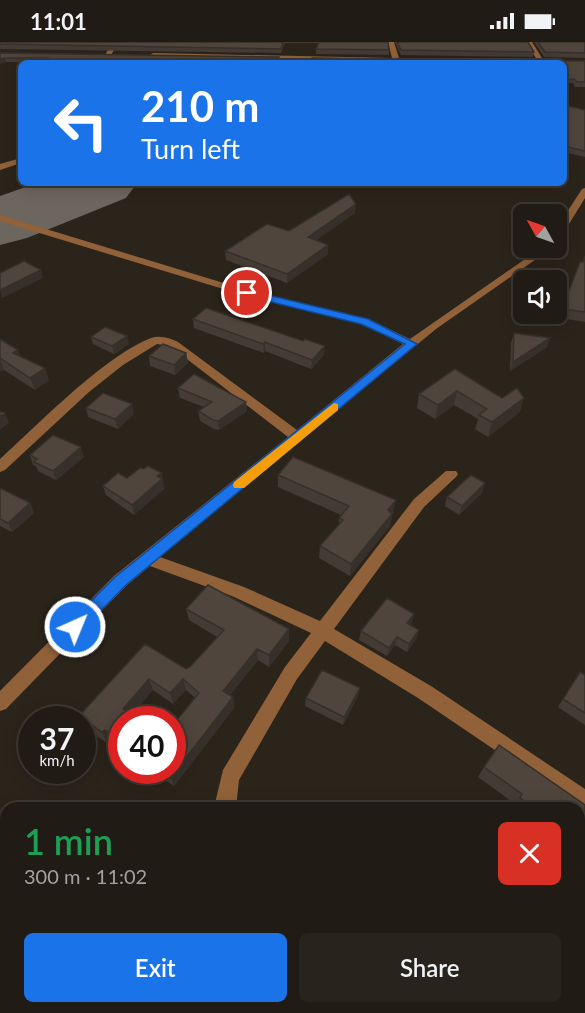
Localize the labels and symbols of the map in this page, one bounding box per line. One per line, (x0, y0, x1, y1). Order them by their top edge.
north arrow (513, 204, 567, 258)
pin (221, 267, 272, 318)
position arrow (43, 595, 107, 659)
speed limit sign: 40 (108, 706, 186, 784)

